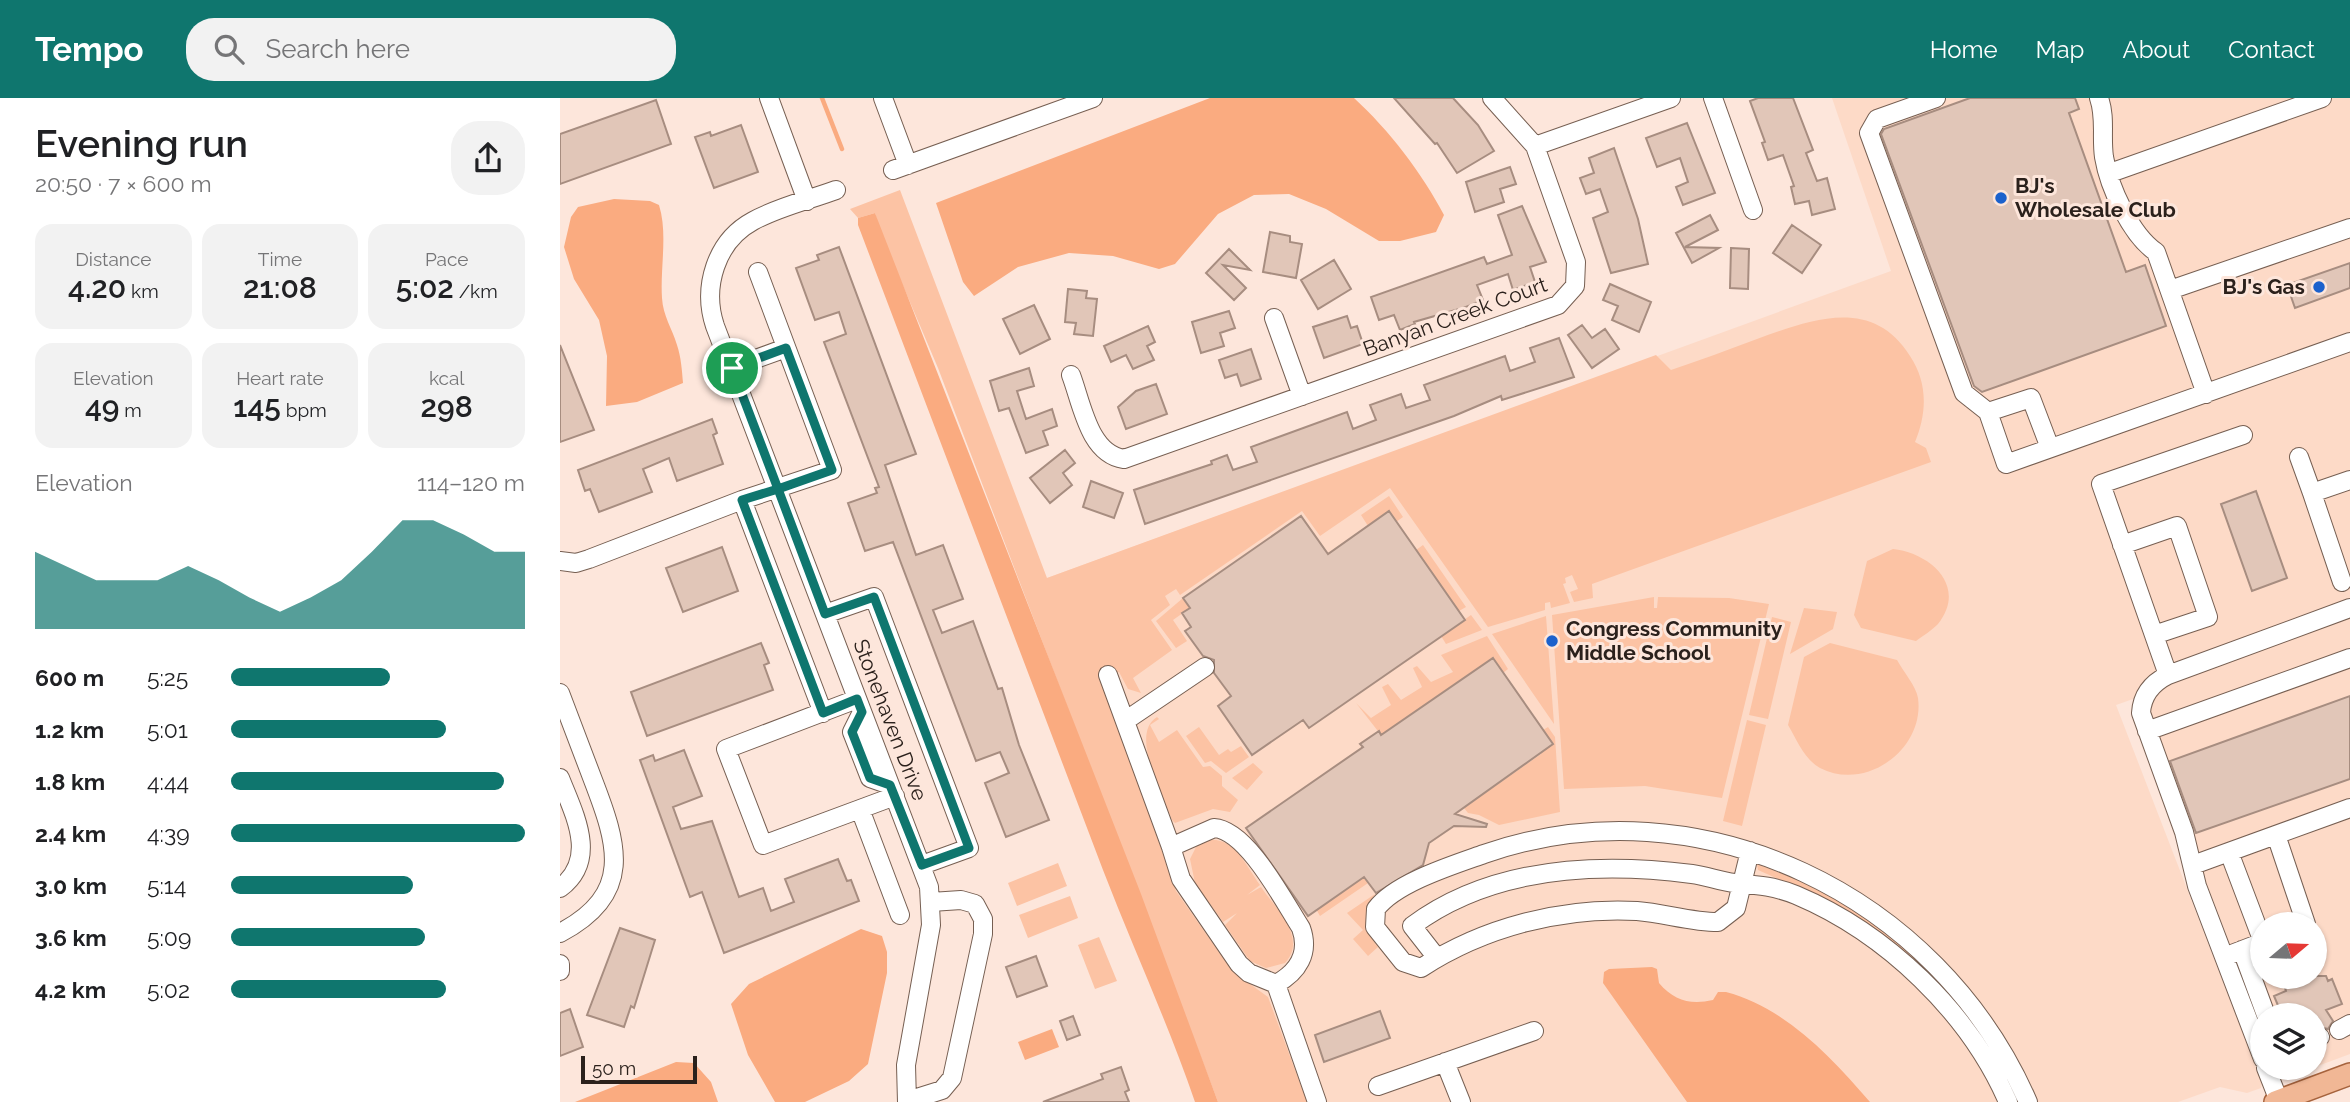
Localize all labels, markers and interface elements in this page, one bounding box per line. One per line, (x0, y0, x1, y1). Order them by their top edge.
search box (186, 18, 676, 81)
text: Tempo (35, 30, 144, 69)
icon: search (210, 30, 248, 68)
text: Search here (266, 34, 410, 64)
text: Home (1930, 35, 1998, 64)
text: Map (2036, 35, 2084, 64)
text: About (2122, 35, 2190, 64)
text: Contact (2228, 35, 2315, 64)
text: Evening run (35, 121, 248, 166)
button: share (451, 121, 525, 195)
text: 20:50 · 7 × 600 m (35, 170, 212, 197)
place label: BJ's Wholesale Club (2015, 173, 2176, 222)
marker: BJ's Wholesale Club (1993, 190, 2009, 206)
text: Distance (75, 248, 151, 270)
text: Time (258, 248, 302, 270)
text: Pace (425, 248, 468, 270)
text: 4.20 (68, 270, 126, 305)
text: 21:08 (243, 270, 317, 305)
text: 5:02 (396, 270, 454, 305)
street label: Banyan Creek Court (1359, 272, 1550, 361)
place label: BJ's Gas (2223, 274, 2305, 299)
marker: BJ's Gas (2311, 279, 2327, 295)
text: km (126, 280, 159, 302)
text: /km (454, 280, 498, 302)
pin (702, 338, 762, 398)
icon: arrive (713, 349, 751, 387)
text: Elevation (73, 367, 154, 389)
text: Heart rate (236, 367, 324, 389)
text: kcal (429, 367, 464, 389)
text: 49 (85, 389, 119, 424)
text: 145 (233, 389, 281, 424)
text: 298 (421, 389, 473, 424)
text: m (119, 399, 142, 421)
text: bpm (281, 399, 327, 421)
text: Elevation (35, 469, 133, 496)
text: 114–120 m (417, 469, 525, 496)
place label: Congress Community Middle School (1566, 616, 1783, 665)
marker: Congress Community Middle School (1544, 633, 1560, 649)
street label: Stonehaven Drive (848, 636, 933, 804)
text: 600 m (35, 664, 104, 691)
text: 5:25 (147, 664, 188, 691)
text: 1.2 km (35, 716, 104, 743)
text: 5:01 (147, 716, 188, 743)
text: 1.8 km (35, 768, 105, 795)
text: 4:44 (147, 768, 189, 795)
text: 2.4 km (35, 820, 106, 847)
text: 4:39 (147, 820, 190, 847)
text: 3.0 km (35, 872, 107, 899)
text: 5:14 (147, 872, 186, 899)
north arrow (2250, 912, 2328, 989)
map controls (2250, 912, 2327, 1080)
text: 3.6 km (35, 924, 107, 951)
text: 5:09 (147, 924, 191, 951)
text: 4.2 km (35, 976, 106, 1003)
text: 5:02 (147, 976, 190, 1003)
button: layers (2250, 1003, 2327, 1080)
scale bar (581, 1053, 696, 1085)
text: 50 m (592, 1057, 636, 1079)

